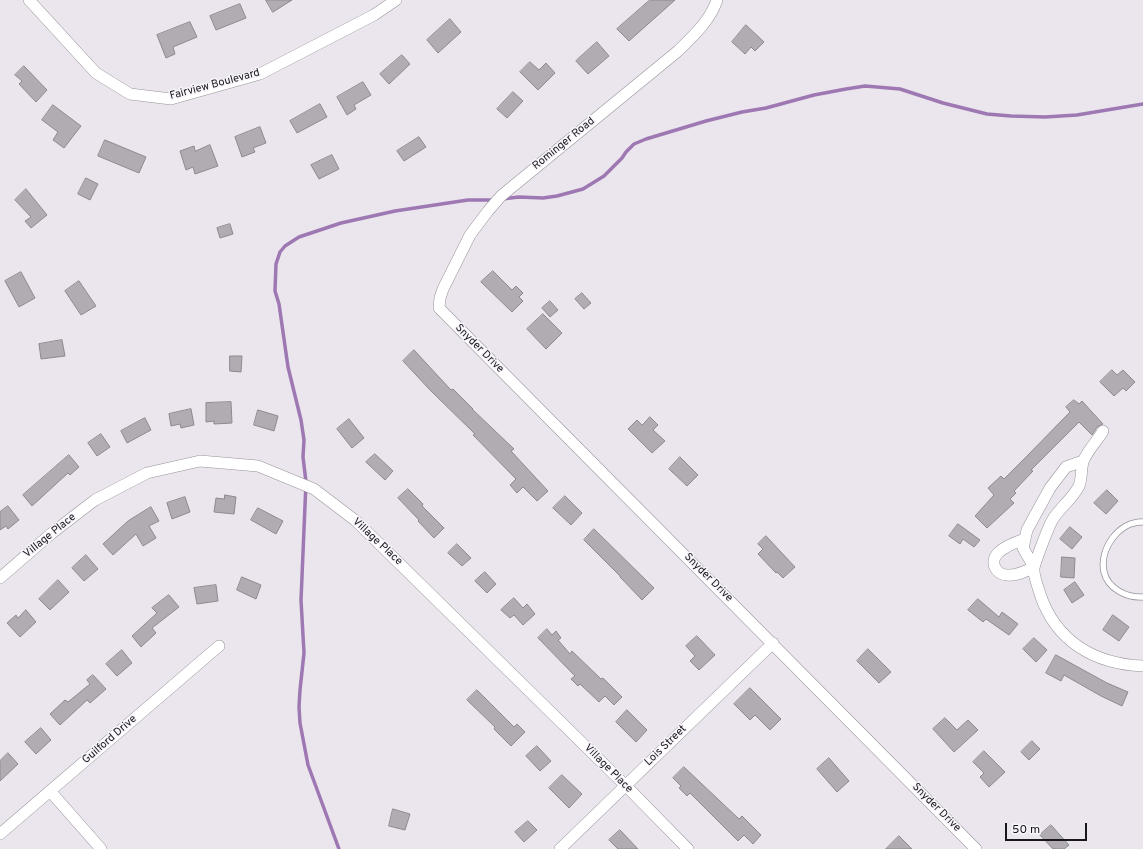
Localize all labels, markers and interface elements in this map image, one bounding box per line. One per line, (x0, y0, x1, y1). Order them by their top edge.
street label: Fairview Boulevard (169, 67, 261, 103)
street label: Rominger Road (530, 115, 598, 173)
street label: Snyder Drive (452, 322, 506, 376)
street label: Village Place (21, 511, 79, 561)
street label: Village Place (349, 515, 405, 569)
street label: Snyder Drive (681, 551, 735, 605)
street label: Guilford Drive (80, 713, 140, 767)
street label: Lois Street (642, 723, 690, 769)
street label: Village Place (581, 742, 635, 796)
street label: Snyder Drive (909, 781, 963, 835)
scale bar (1007, 815, 1089, 841)
text: 50 m (1012, 822, 1040, 838)

